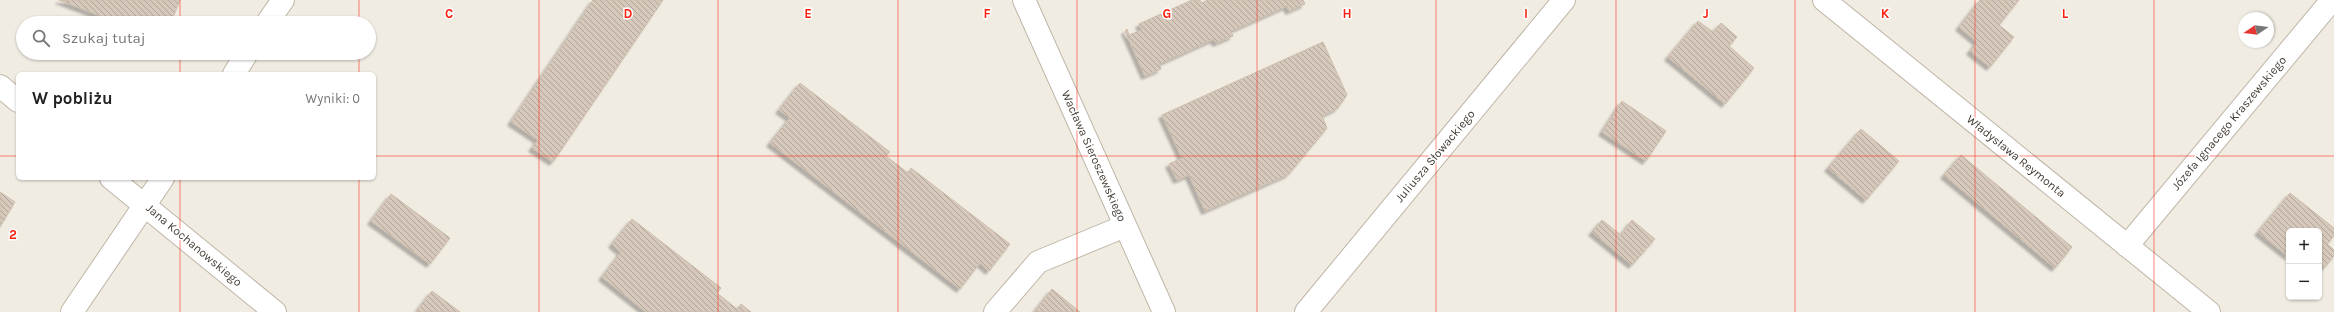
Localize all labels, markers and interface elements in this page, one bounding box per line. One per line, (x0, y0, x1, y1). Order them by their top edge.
text: C (445, 6, 453, 21)
text: D (624, 6, 633, 21)
text: E (804, 6, 812, 21)
text: F (983, 6, 991, 21)
text: G (1163, 6, 1171, 21)
text: H (1342, 6, 1352, 21)
text: I (1524, 6, 1528, 21)
text: J (1703, 6, 1709, 21)
text: K (1881, 6, 1890, 21)
text: L (2062, 6, 2069, 21)
north arrow (2238, 12, 2274, 48)
search box (16, 16, 376, 60)
icon: search (30, 27, 52, 49)
text: Szukaj tutaj (62, 29, 146, 47)
street label: Józefa Ignacego Kraszewskiego (2169, 53, 2289, 193)
text: W pobliżu (32, 88, 113, 108)
street label: Wacława Sieroszewskiego (1059, 88, 1129, 224)
text: Wyniki: 0 (306, 91, 360, 106)
street label: Juliusza Słowackiego (1392, 107, 1478, 205)
street label: Władysława Reymonta (1964, 112, 2068, 200)
street label: Jana Kochanowskiego (143, 201, 245, 289)
text: 2 (9, 227, 17, 242)
map controls (2286, 228, 2322, 300)
button: + (2286, 228, 2322, 264)
button: − (2286, 264, 2322, 300)

